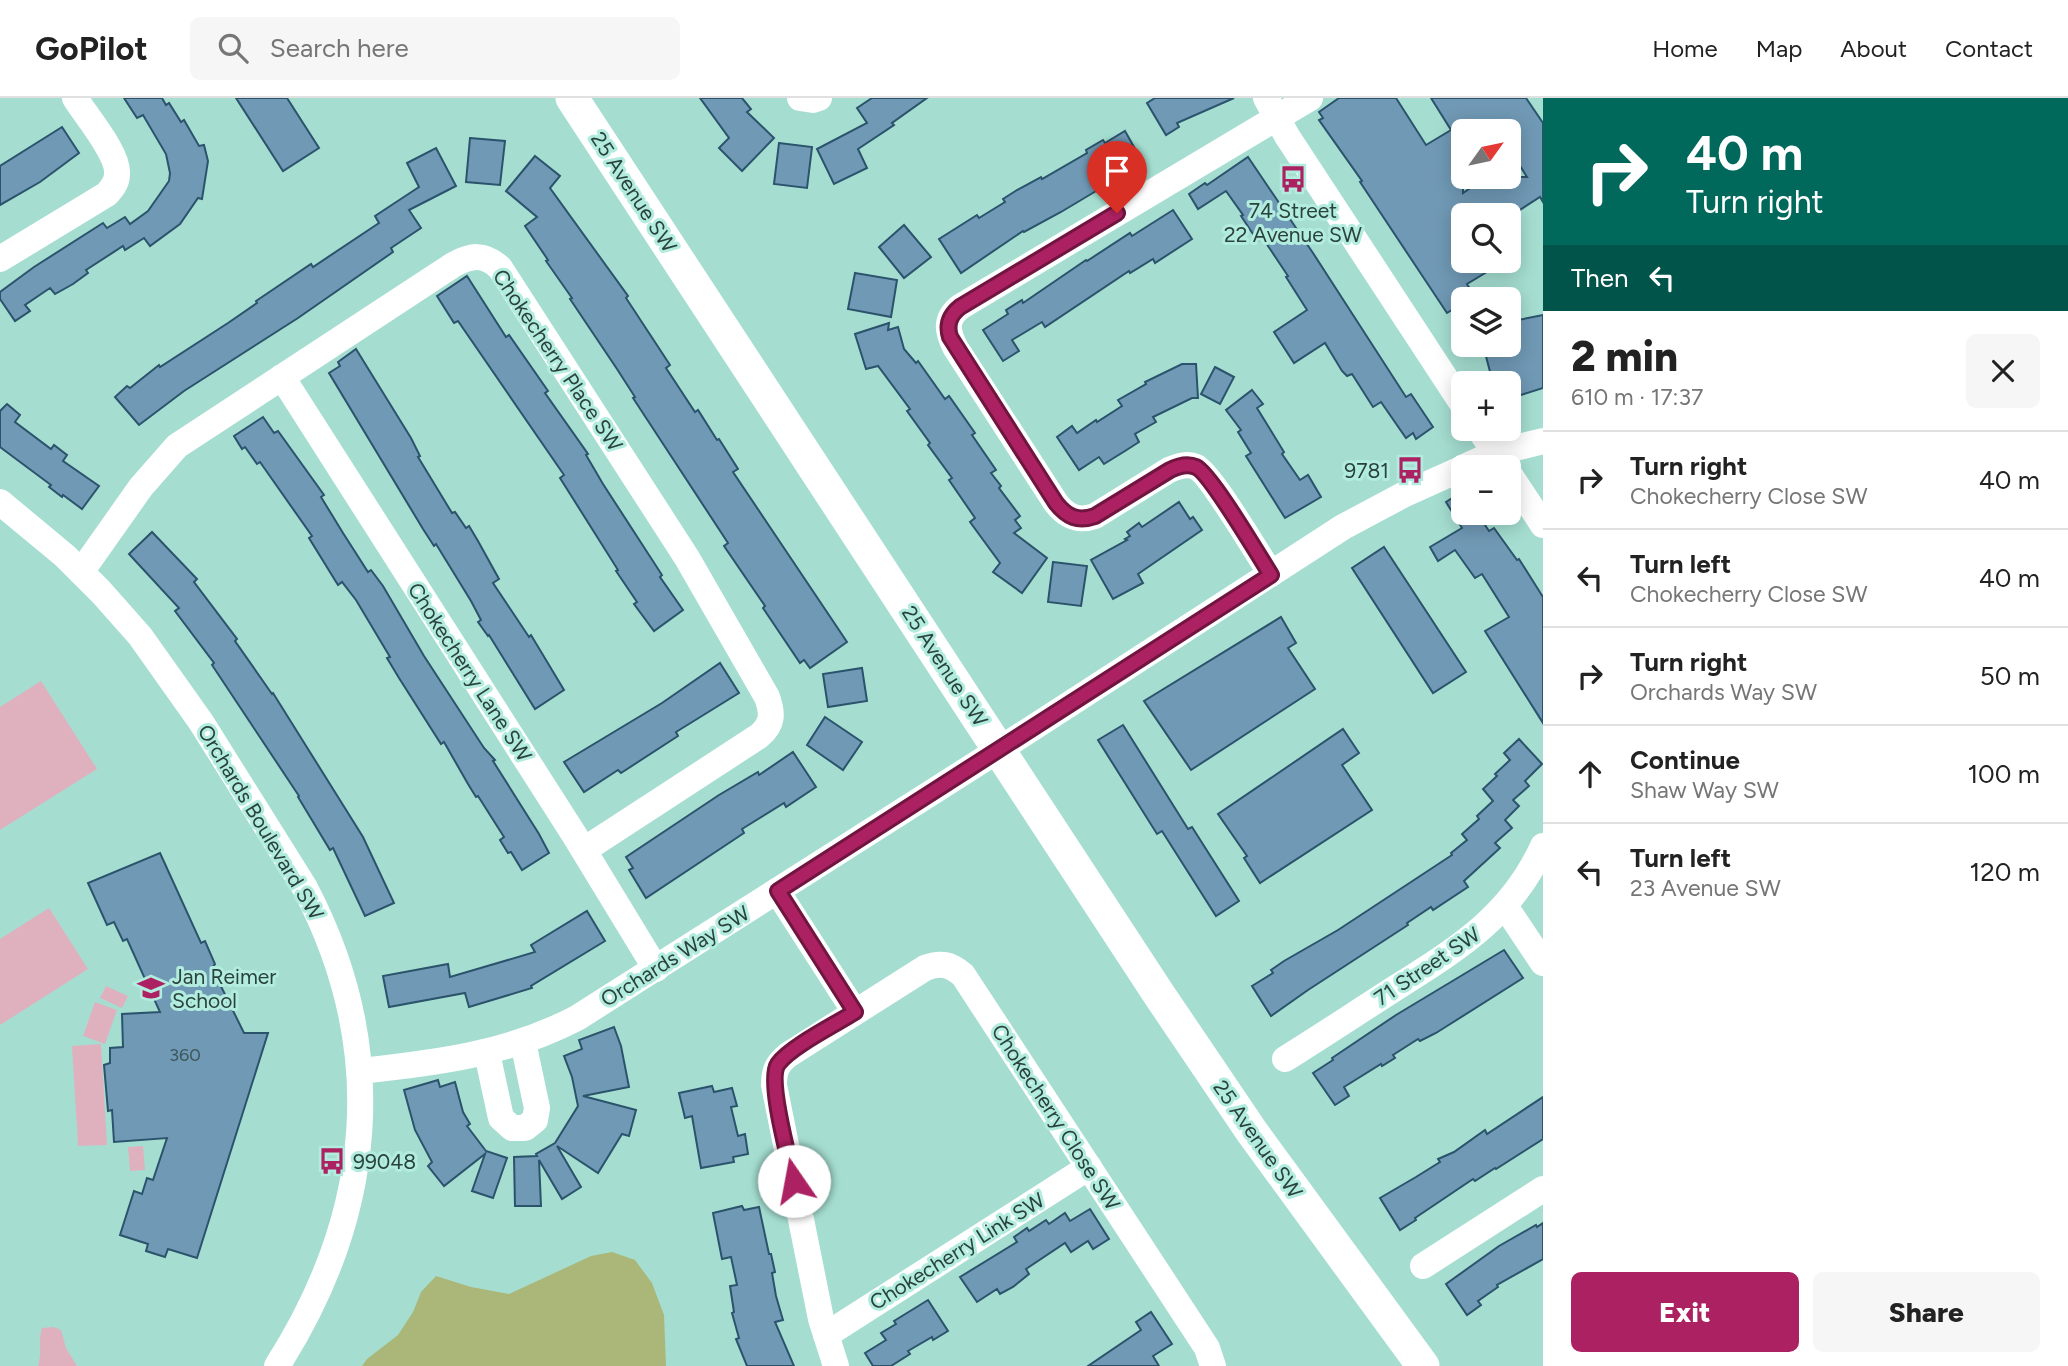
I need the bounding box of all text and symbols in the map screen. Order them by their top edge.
search box [190,17,680,80]
text: GoPilot [35,29,148,68]
icon: search [214,29,252,67]
text: Search here [270,32,409,64]
text: Home [1652,34,1718,63]
text: Map [1756,34,1802,63]
text: About [1840,34,1907,63]
text: Contact [1945,34,2033,63]
north arrow [1451,119,1521,189]
map controls [1451,119,1521,525]
text: 40 m [1686,123,1803,182]
icon: right [1571,126,1662,217]
street label: 25 Avenue SW [586,127,682,257]
pin [1087,141,1147,213]
icon: arrive [1098,152,1136,190]
bus stop icon: 74 Street 22 Avenue SW [1278,164,1308,194]
text: Turn right [1686,183,1824,221]
place label: 74 Street 22 Avenue SW [1224,198,1362,247]
button: search [1451,203,1521,273]
icon: left [1643,259,1681,297]
text: Then [1571,262,1629,294]
street label: Chokecherry Place SW [488,264,628,456]
button: layers [1451,287,1521,357]
text: 2 min [1571,331,1678,382]
button: close [1966,334,2040,408]
button: + [1451,371,1521,441]
text: 610 m · 17:37 [1571,383,1703,411]
text: Turn right [1630,450,1747,482]
bus stop icon: 9781 [1395,455,1425,485]
button: − [1451,455,1521,525]
place label: 9781 [1344,458,1389,483]
icon: right [1571,461,1609,499]
text: 40 m [1979,464,2040,496]
text: Chokecherry Close SW [1630,482,1868,510]
text: Turn left [1630,548,1731,580]
icon: left [1571,559,1609,597]
text: 40 m [1979,562,2040,594]
street label: Chokecherry Lane SW [403,578,537,766]
text: Chokecherry Close SW [1630,580,1868,608]
street label: 25 Avenue SW [897,601,993,731]
text: Turn right [1630,646,1747,678]
icon: right [1571,657,1609,695]
text: 50 m [1980,660,2040,692]
text: Orchards Way SW [1630,678,1817,706]
street label: Orchards Boulevard SW [193,720,329,924]
text: Continue [1630,744,1740,776]
icon: ahead [1571,755,1609,793]
text: 100 m [1967,758,2040,790]
text: Shaw Way SW [1630,776,1779,804]
text: Turn left [1630,842,1731,874]
icon: left [1571,853,1609,891]
text: 120 m [1970,856,2040,888]
text: 23 Avenue SW [1630,874,1781,902]
street label: Orchards Way SW [596,900,754,1012]
street label: 71 Street SW [1369,921,1485,1011]
place label: Jan Reimer School [172,964,276,1013]
school or university icon: Jan Reimer School [136,973,166,1003]
street label: Chokecherry Close SW [986,1019,1126,1215]
house number: 360 [169,1044,201,1066]
street label: 25 Avenue SW [1208,1075,1308,1203]
position arrow [757,1144,831,1218]
bus stop icon: 99048 [317,1146,347,1176]
place label: 99048 [353,1149,416,1174]
street label: Chokecherry Link SW [865,1187,1049,1315]
button: Exit [1571,1272,1799,1352]
button: Share [1813,1272,2040,1352]

